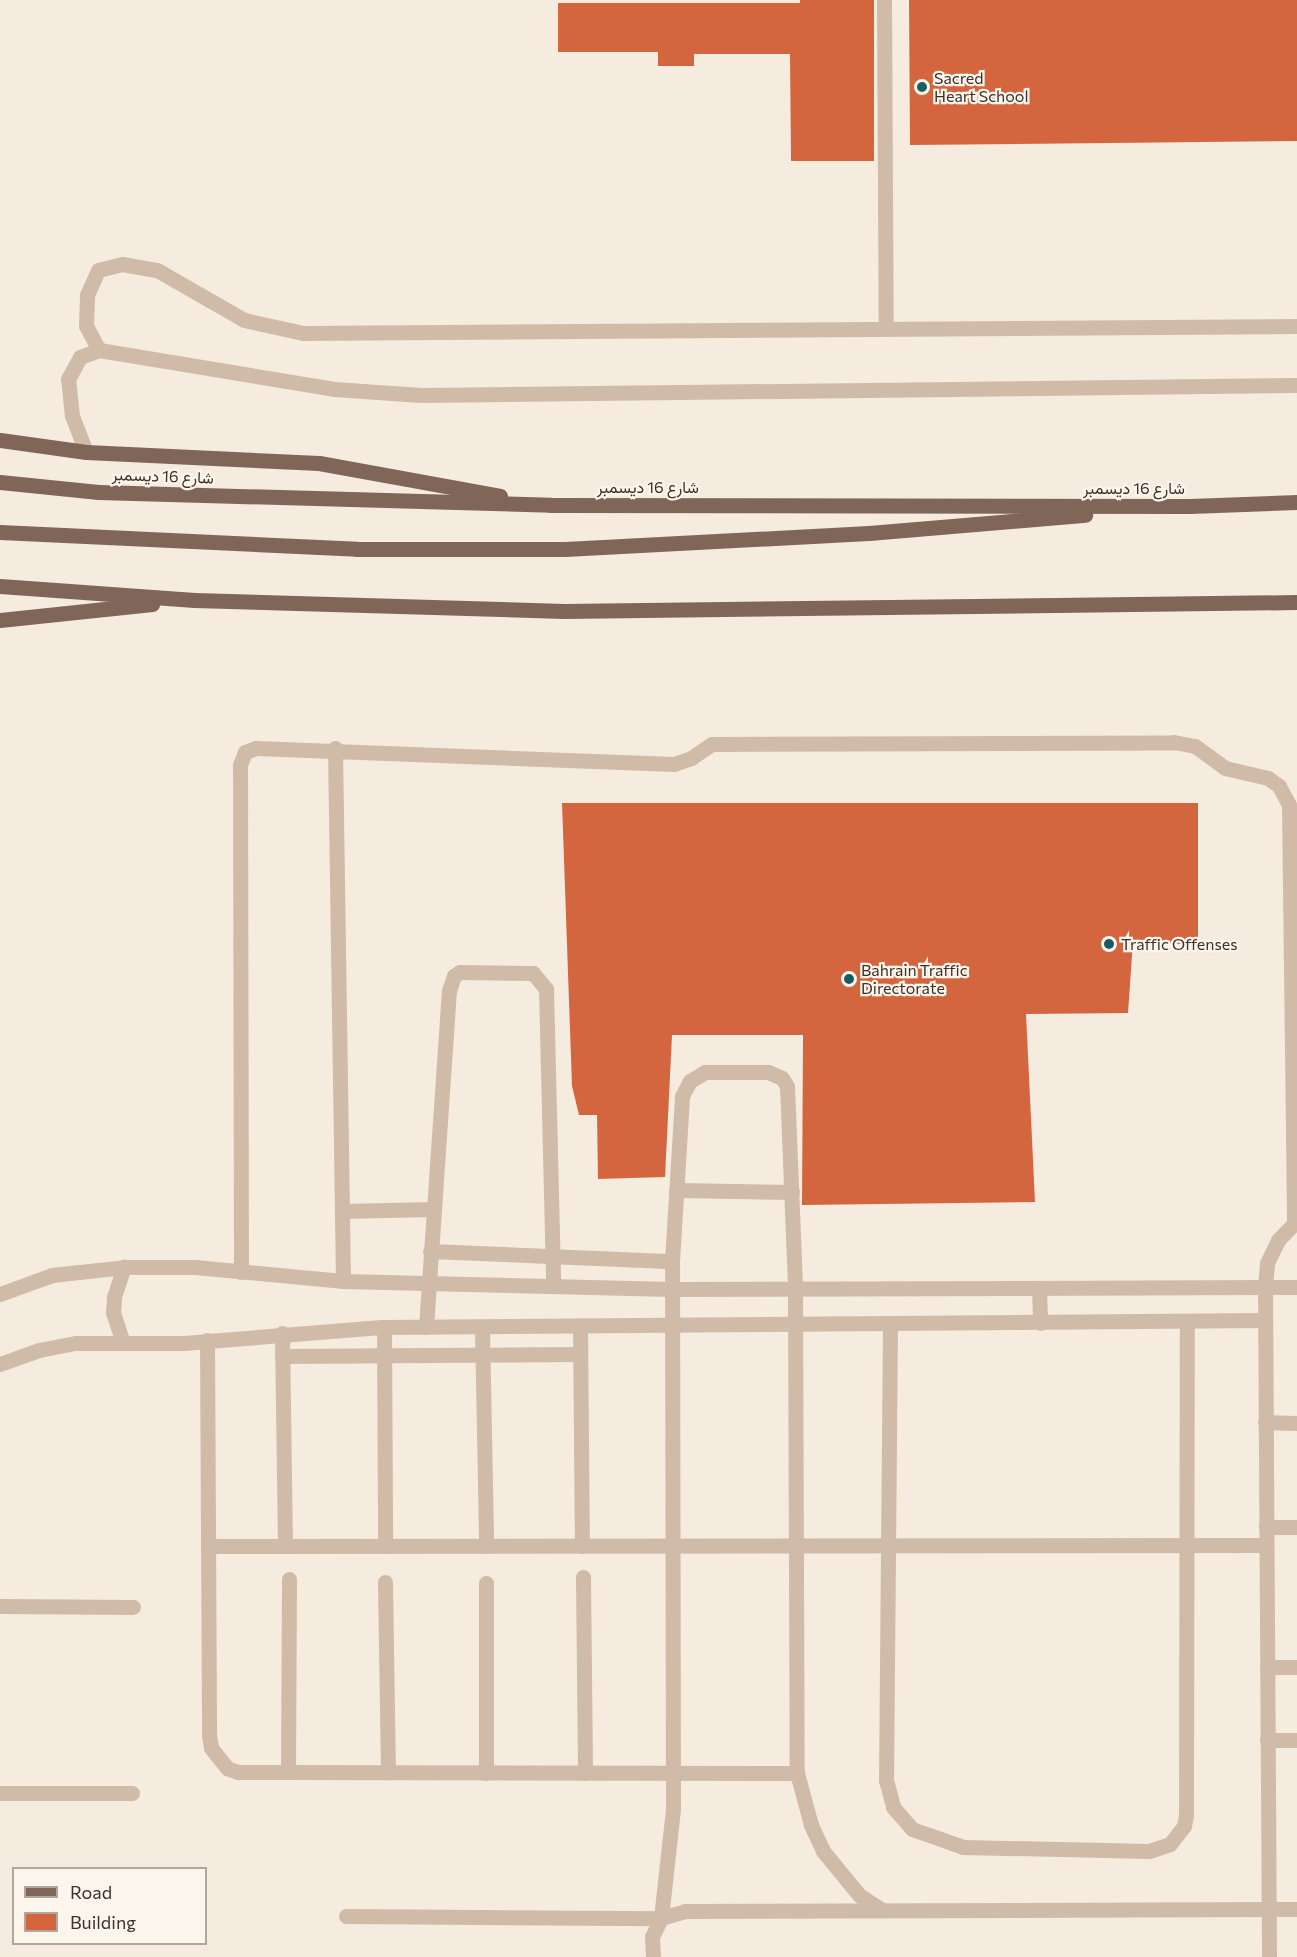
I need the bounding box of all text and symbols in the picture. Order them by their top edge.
place label: Sacred Heart School [934,68,1028,106]
marker: Sacred Heart School [915,80,929,94]
street label: شارع 16 ديسمبر [112,465,214,487]
street label: شارع 16 ديسمبر [597,477,699,497]
street label: شارع 16 ديسمبر [1083,478,1185,498]
place label: Traffic Offenses [1121,934,1237,954]
marker: Traffic Offenses [1102,937,1116,951]
place label: Bahrain Traffic Directorate [861,960,968,998]
marker: Bahrain Traffic Directorate [842,972,856,986]
legend [12,1867,207,1945]
text: Road [70,1881,112,1903]
text: Building [70,1911,136,1933]

